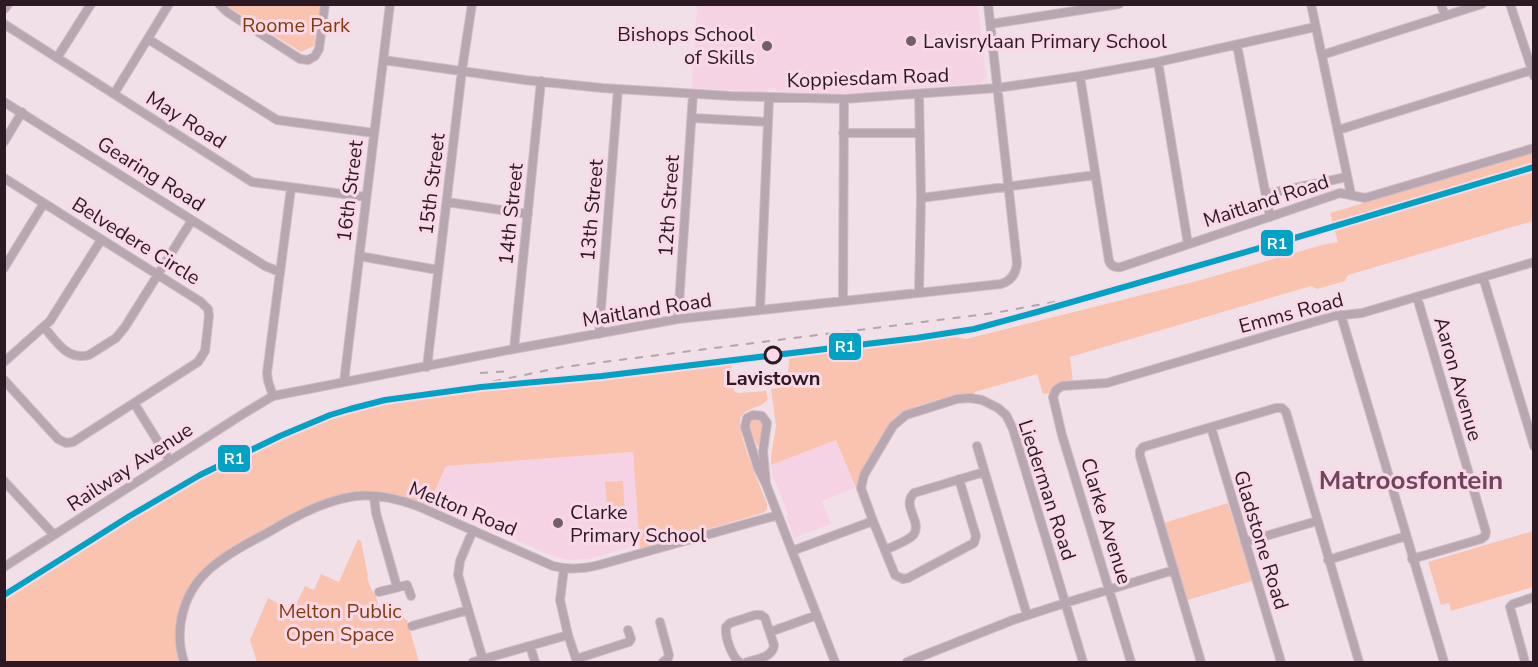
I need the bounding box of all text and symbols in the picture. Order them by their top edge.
park label: Roome Park [242,12,351,39]
place label: Bishops School of Skills [617,21,755,71]
place label: Lavisrylaan Primary School [923,28,1167,55]
marker: Lavisrylaan Primary School [904,34,918,48]
marker: Bishops School of Skills [760,39,774,53]
street label: Koppiesdam Road [786,62,950,94]
street label: May Road [141,85,231,155]
street label: Gearing Road [92,130,210,218]
street label: 15th Street [412,131,452,236]
street label: 16th Street [330,138,370,243]
street label: 12th Street [652,153,686,258]
street label: 13th Street [574,157,610,262]
street label: 14th Street [492,161,530,266]
street label: Maitland Road [1200,168,1332,234]
street label: Belvedere Circle [67,191,205,291]
line badge: R1 [1260,229,1294,257]
text: R1 [1267,233,1287,255]
street label: Maitland Road [580,286,714,334]
street label: Emms Road [1236,286,1346,340]
street label: Aaron Avenue [1427,314,1489,444]
line badge: R1 [828,332,862,361]
text: R1 [835,336,855,358]
marker: Lavistown [764,346,782,364]
place label: Lavistown [725,365,821,392]
street label: Railway Avenue [62,416,198,518]
street label: Liederman Road [1012,416,1082,564]
line badge: R1 [217,444,251,473]
text: R1 [224,448,244,470]
street label: Clarke Avenue [1074,455,1138,587]
district label: Matroosfontein [1319,463,1503,498]
street label: Gladstone Road [1227,467,1295,613]
street label: Melton Road [405,475,521,543]
place label: Clarke Primary School [570,499,706,549]
marker: Clarke Primary School [551,516,565,530]
park label: Melton Public Open Space [278,598,402,648]

